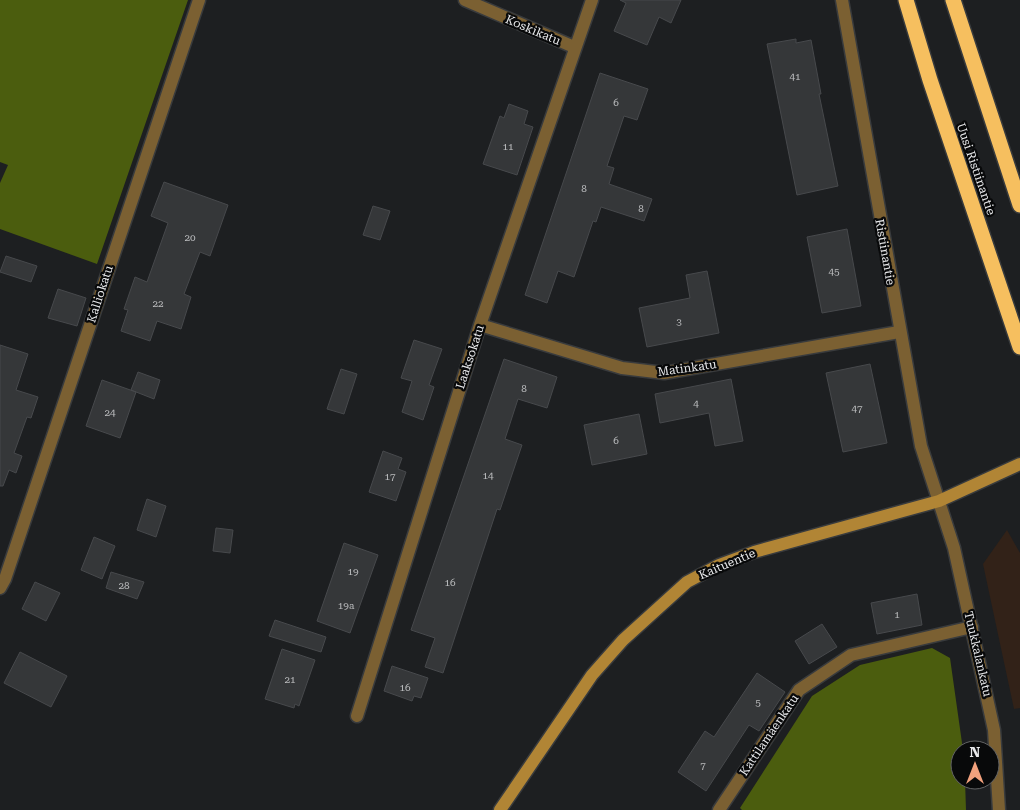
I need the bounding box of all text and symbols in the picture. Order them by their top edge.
street label: Koskikatu [503,12,563,48]
house number: 41 [789,71,801,82]
house number: 6 [613,97,619,108]
street label: Uusi Ristiinantie [954,121,998,217]
house number: 11 [502,141,514,152]
house number: 8 [581,183,587,194]
house number: 8 [638,203,644,214]
street label: Ristiinantie [872,218,898,287]
house number: 20 [184,232,196,243]
street label: Kalliokatu [84,263,116,324]
house number: 45 [828,266,840,277]
house number: 22 [152,298,164,309]
house number: 3 [676,316,682,327]
street label: Laaksokatu [453,323,487,391]
street label: Matinkatu [657,357,718,379]
house number: 8 [521,383,527,394]
house number: 4 [693,398,699,409]
house number: 47 [851,403,863,414]
house number: 24 [104,407,116,418]
house number: 6 [613,435,619,446]
house number: 14 [482,470,494,481]
house number: 17 [384,471,396,482]
street label: Kaituentie [697,546,758,582]
house number: 19 [347,566,359,577]
house number: 16 [444,577,456,588]
house number: 28 [118,580,130,591]
house number: 19a [338,600,355,611]
house number: 1 [894,609,900,620]
street label: Tuukkalankatu [961,610,995,699]
house number: 21 [284,674,296,685]
house number: 16 [399,682,411,693]
street label: Kattilamäenkatu [737,691,802,778]
house number: 5 [755,697,761,708]
north arrow [950,740,1000,790]
text: N [970,744,981,760]
house number: 7 [700,760,706,771]

